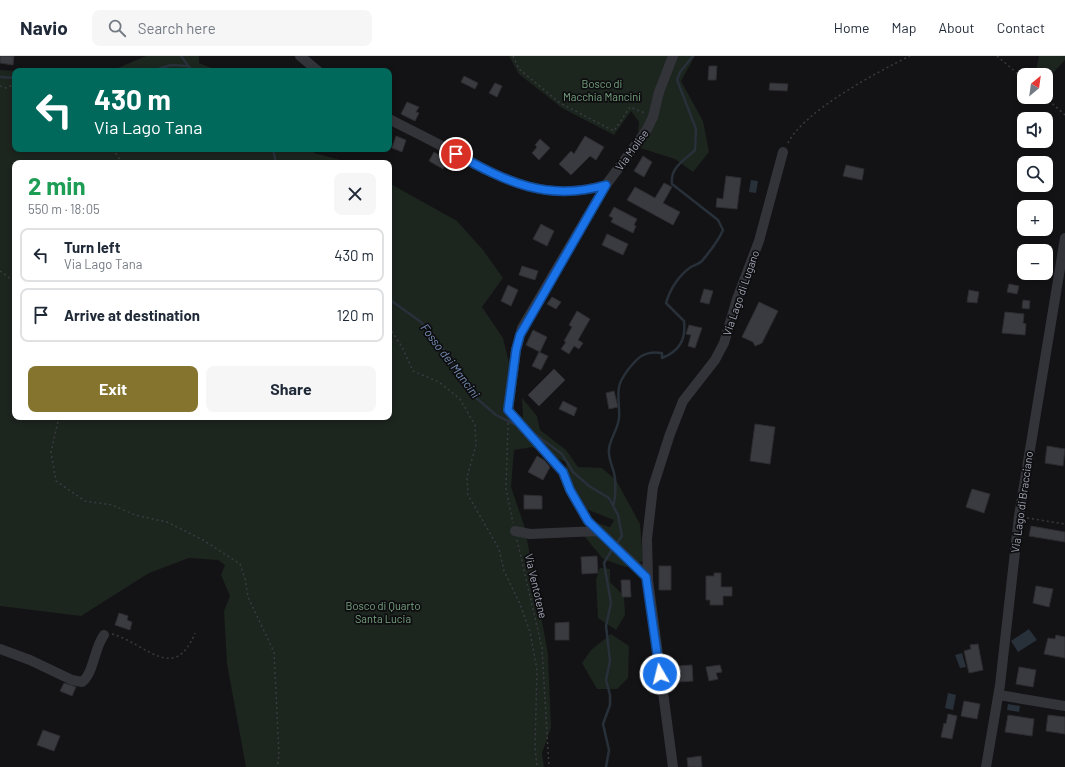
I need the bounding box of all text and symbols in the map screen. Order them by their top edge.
search box [92,10,372,46]
text: Navio [20,16,68,39]
icon: search [106,17,128,39]
text: Search here [138,19,216,37]
text: Home [834,19,870,36]
text: Map [892,19,916,36]
text: About [938,19,975,36]
text: Contact [997,19,1045,36]
north arrow [1017,68,1053,104]
map controls [1017,68,1053,280]
park label: Bosco di Macchia Mancini [563,77,641,103]
text: 430 m [94,82,171,116]
icon: left [28,84,80,136]
button: sound [1017,112,1053,148]
text: Via Lago Tana [94,116,203,138]
street label: Via Molise [612,127,651,173]
pin [439,137,473,171]
icon: arrive [445,143,467,165]
button: search [1017,156,1053,192]
text: 2 min [28,171,86,200]
button: close [334,173,376,215]
button: + [1017,200,1053,236]
text: 550 m · 18:05 [28,201,100,217]
text: Turn left [64,238,120,256]
icon: left [30,244,52,266]
button: − [1017,244,1053,280]
text: 430 m [334,246,374,264]
street label: Via Lago di Lugano [720,248,761,337]
text: Via Lago Tana [64,256,142,272]
icon: arrive [30,304,52,326]
text: Arrive at destination [64,306,200,324]
text: 120 m [337,306,374,324]
water label: Fosso dei Mancini [418,321,483,400]
button: Exit [28,366,198,412]
button: Share [206,366,376,412]
street label: Via Lago di Bracciano [1008,450,1035,553]
street label: Via Ventotene [523,552,550,620]
park label: Bosco di Quarto Santa Lucia [346,599,420,625]
position arrow [639,653,681,695]

